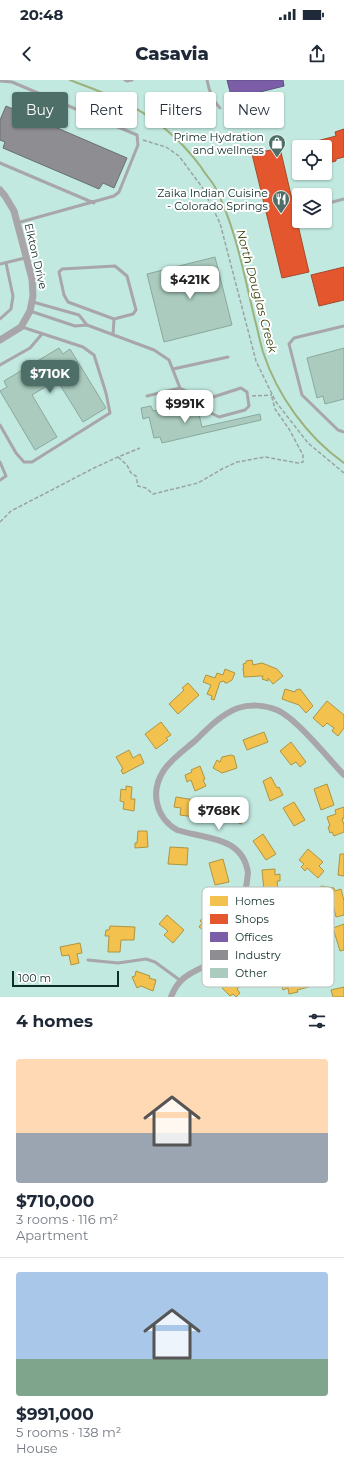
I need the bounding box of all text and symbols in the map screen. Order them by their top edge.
text: 20:48 [20,5,63,24]
icon: back [16,43,38,65]
text: Casavia [135,43,209,65]
icon: share [306,43,328,65]
chip: Buy [12,92,68,128]
chip: Rent [76,92,137,128]
chip: Filters [145,92,216,128]
chip: New [224,92,284,128]
place label: Prime Hydration and wellness [173,130,265,157]
shop icon: Prime Hydration and wellness [267,133,287,158]
map controls [292,140,332,228]
button: locate [292,140,332,180]
place label: Zaika Indian Cuisine - Colorado Springs [157,186,269,213]
button: layers [292,188,332,228]
restaurant icon: Zaika Indian Cuisine - Colorado Springs [271,189,291,214]
street label: Elkton Drive [22,222,50,291]
water label: North Douglas Creek [233,228,281,355]
pin: $421K [162,266,218,300]
text: $421K [170,271,210,287]
pin: $710K [22,360,78,394]
text: $710K [30,365,70,381]
pin: $991K [157,390,213,424]
text: $991K [165,395,205,411]
pin: $768K [191,797,247,831]
text: $768K [198,802,240,818]
legend [202,887,334,987]
text: Homes [235,894,275,908]
text: Shops [235,912,270,926]
text: Offices [235,930,273,944]
text: Industry [235,948,281,962]
text: Other [235,966,267,980]
scale bar [12,969,119,988]
text: 100 m [18,971,51,985]
icon: filters [306,1010,328,1032]
text: 4 homes [16,1011,93,1031]
icon: home [136,1085,208,1157]
text: $710,000 [16,1191,94,1211]
text: 3 rooms · 116 m² [16,1211,118,1227]
text: Apartment [16,1227,88,1243]
icon: home [136,1298,208,1370]
text: $991,000 [16,1404,94,1424]
text: 5 rooms · 138 m² [16,1424,121,1440]
text: House [16,1440,58,1456]

